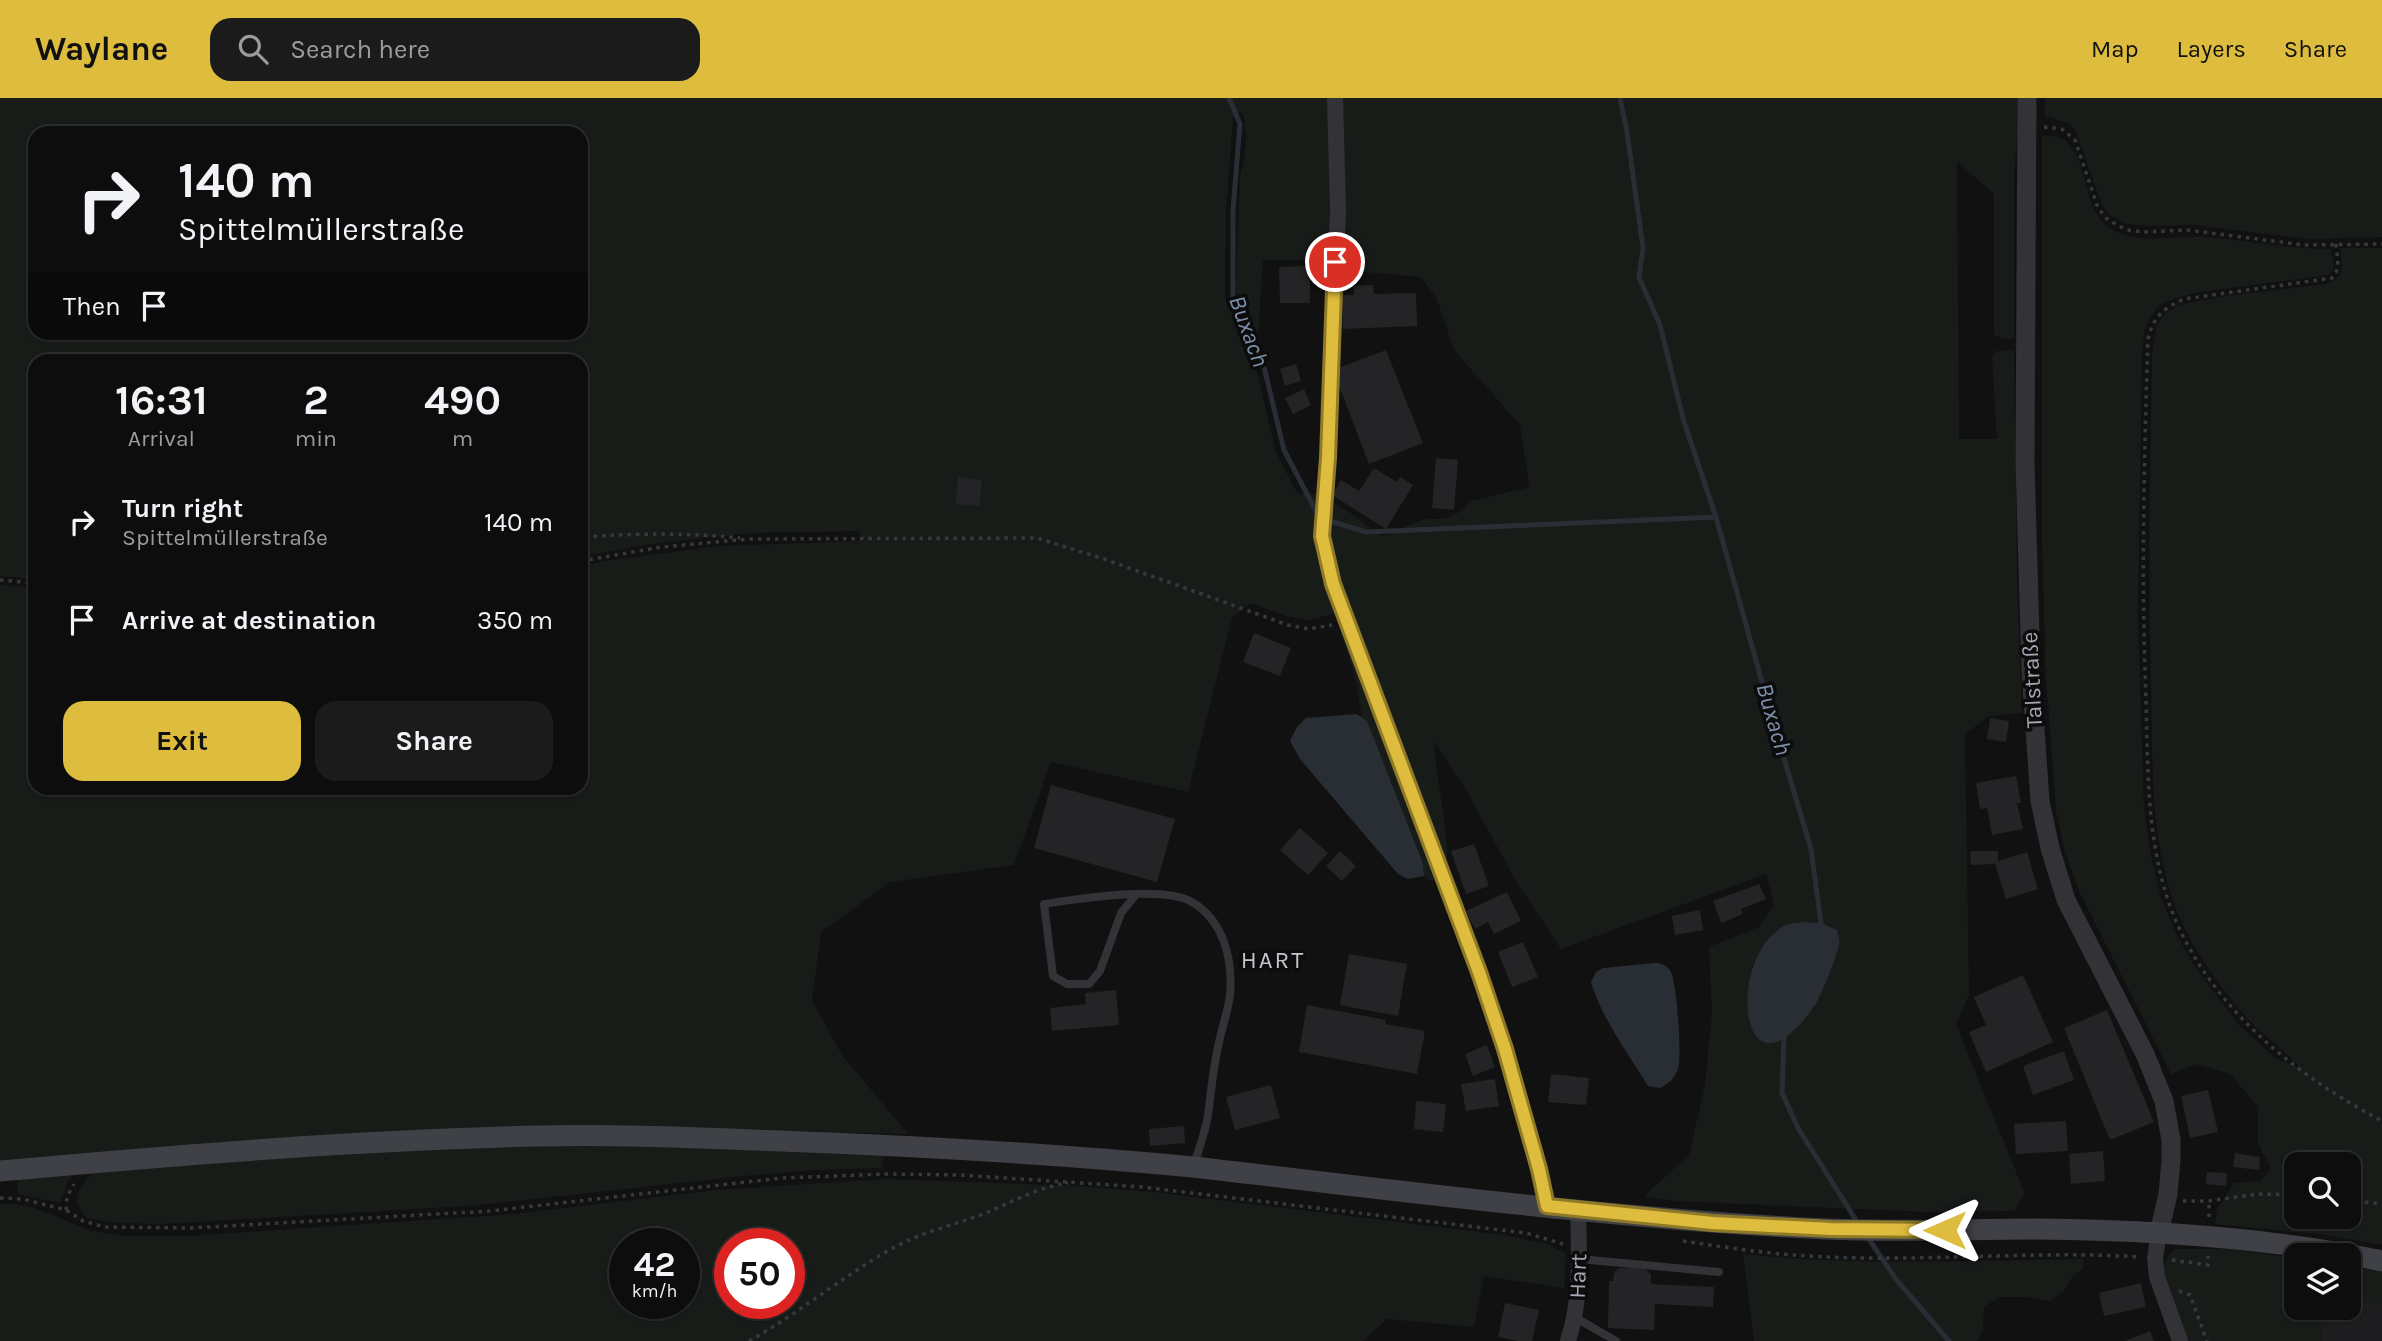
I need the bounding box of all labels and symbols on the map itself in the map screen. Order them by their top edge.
pin [1305,232,1365,292]
water label: Buxach [1223,292,1275,370]
street label: Talstraße [2016,631,2048,729]
water label: Buxach [1750,680,1798,758]
district label: HART [1241,946,1305,974]
position arrow [1908,1193,1982,1267]
speed limit sign: 50 [714,1228,805,1319]
street label: Hart [1564,1253,1592,1299]

